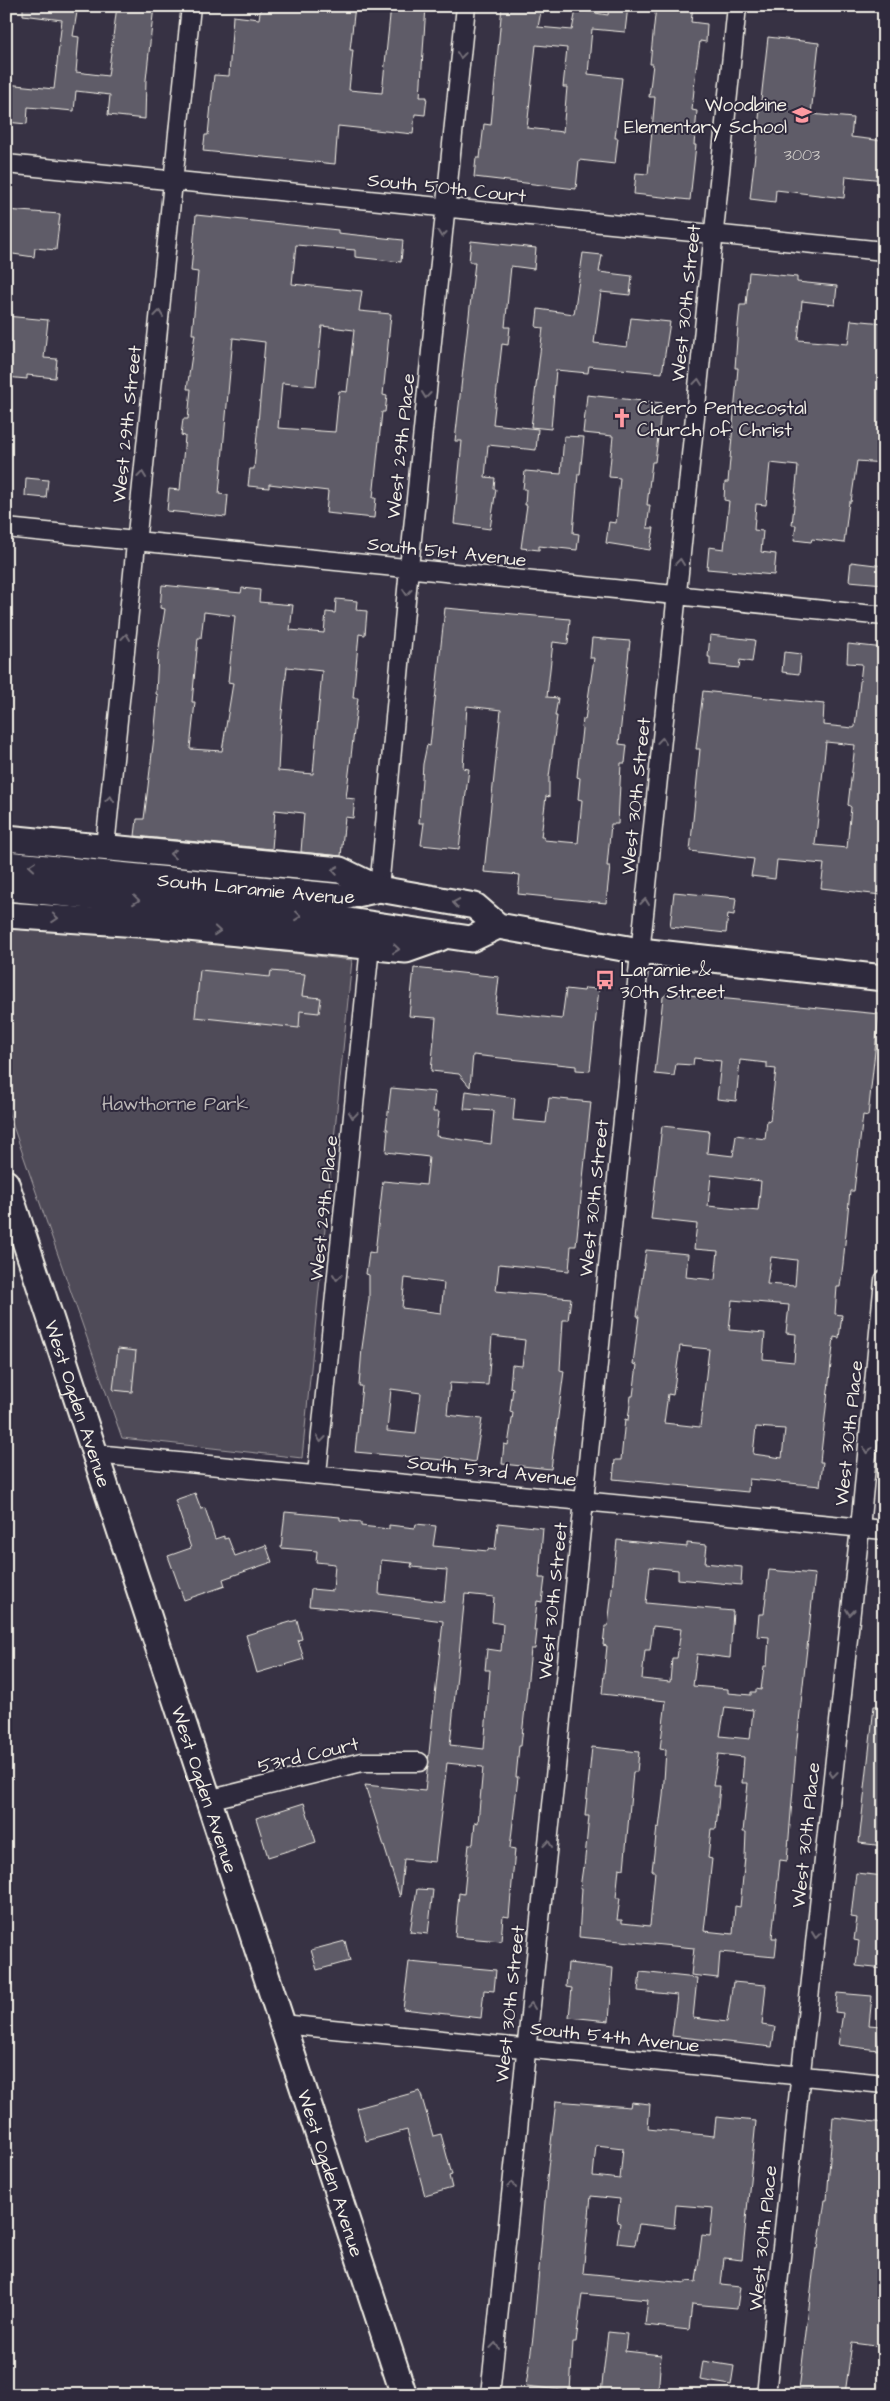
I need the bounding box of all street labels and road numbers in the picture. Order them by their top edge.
street label: South 50th Court [366,167,528,210]
street label: West 30th Street [665,223,708,383]
street label: West 29th Street [106,344,149,504]
street label: West 29th Place [380,372,423,520]
street label: South 51st Avenue [366,531,528,574]
street label: West 30th Street [615,716,658,876]
street label: South Laramie Avenue [156,867,357,912]
street label: West 30th Street [573,1118,616,1278]
street label: West 29th Place [303,1134,346,1282]
street label: West Ogden Avenue [37,1317,117,1491]
street label: West 30th Place [828,1359,871,1507]
street label: South 53rd Avenue [406,1449,578,1494]
street label: West 30th Street [532,1521,575,1681]
street label: West Ogden Avenue [164,1703,244,1877]
street label: 53rd Court [255,1731,362,1780]
street label: West 30th Place [785,1761,828,1909]
street label: West 30th Street [489,1924,532,2084]
street label: South 54th Avenue [529,2015,701,2060]
street label: West Ogden Avenue [290,2086,370,2261]
street label: West 30th Place [742,2164,785,2312]

